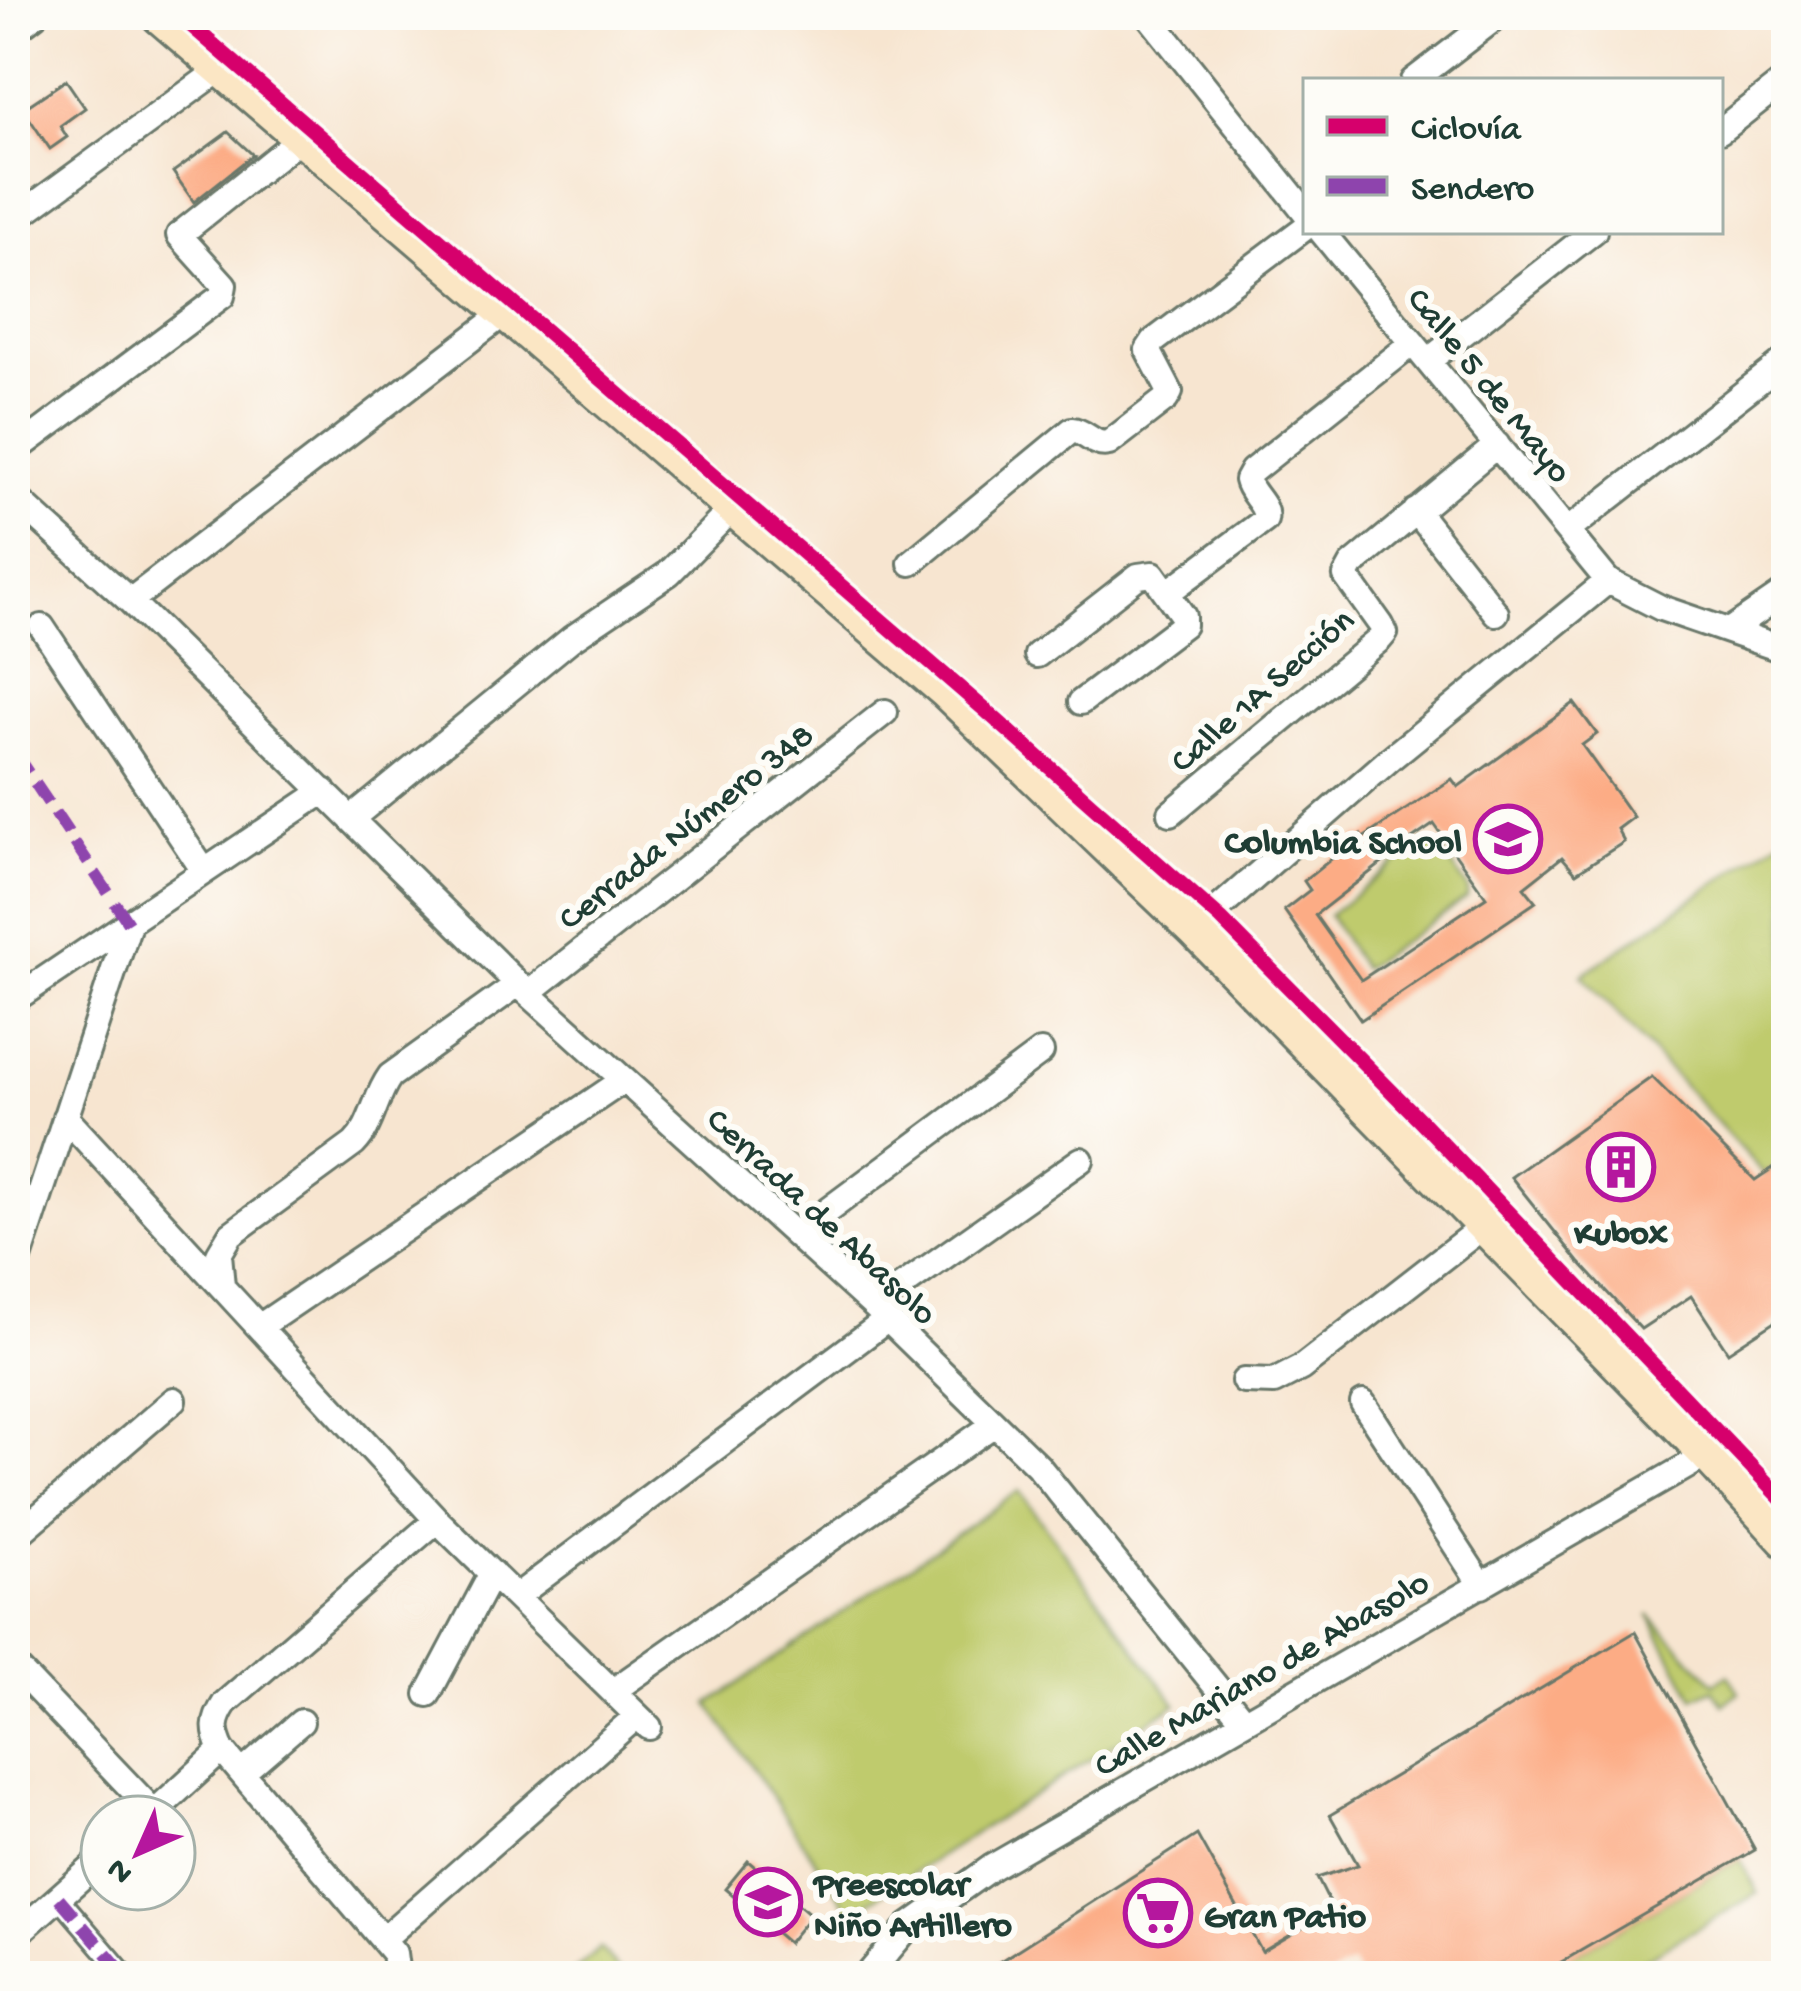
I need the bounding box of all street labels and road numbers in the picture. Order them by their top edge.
street label: Calle 5 de Mayo [1395,281,1579,494]
street label: Calle 1A Sección [1163,601,1365,785]
street label: Cerrada Número 348 [551,716,825,942]
street label: Cerrada de Abasolo [695,1101,944,1337]
street label: Calle Mariano de Abasolo [1088,1563,1438,1790]

